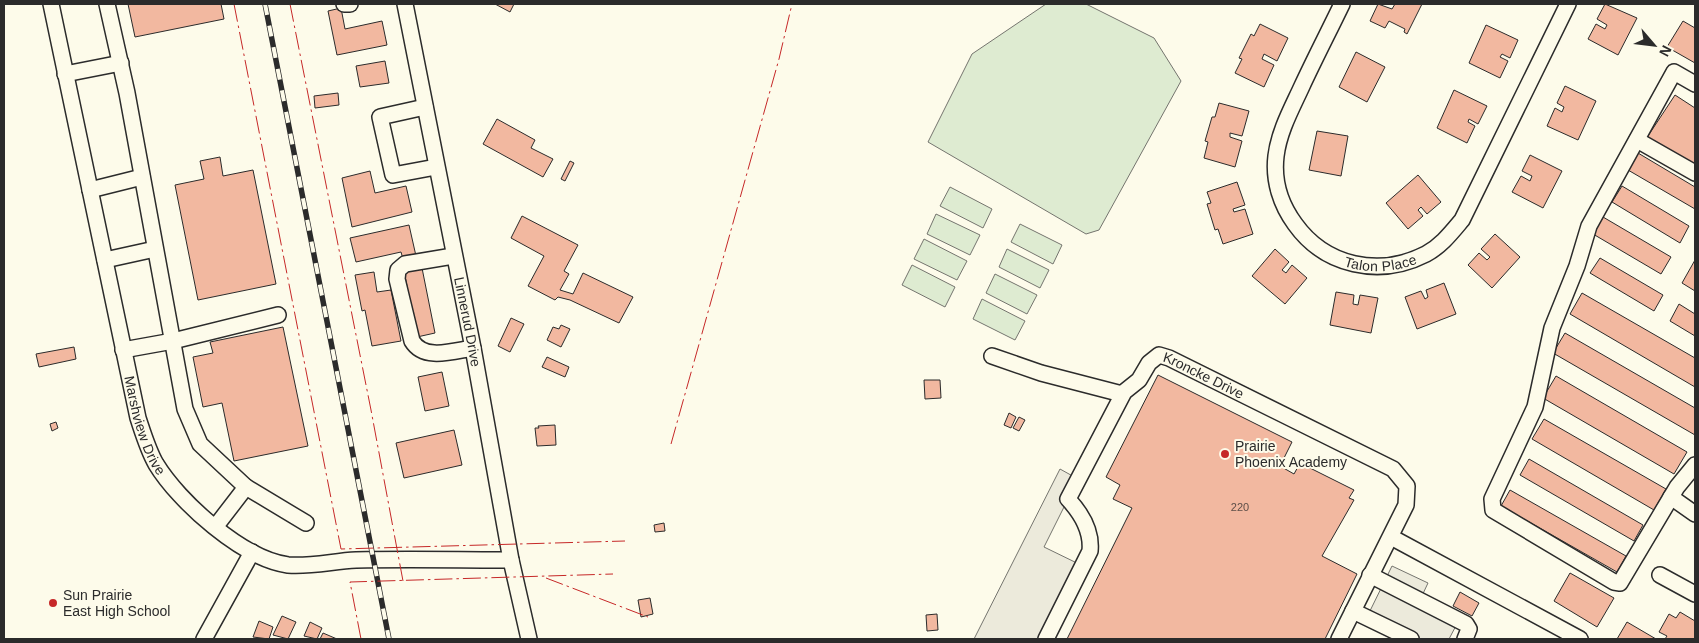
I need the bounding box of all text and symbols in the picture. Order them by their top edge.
north arrow [1629,20,1679,70]
text: N [1656,43,1675,59]
street label: Talon Place [1343,251,1419,274]
street label: Linnerud Drive [451,276,484,368]
street label: Kroncke Drive [1161,349,1247,402]
street label: Marshview Drive [121,374,169,478]
place label: Prairie Phoenix Academy [1235,438,1347,470]
marker: Prairie Phoenix Academy [1219,448,1231,460]
house number: 220 [1231,501,1249,513]
place label: Sun Prairie East High School [63,587,170,619]
marker: Sun Prairie East High School [47,597,59,609]

